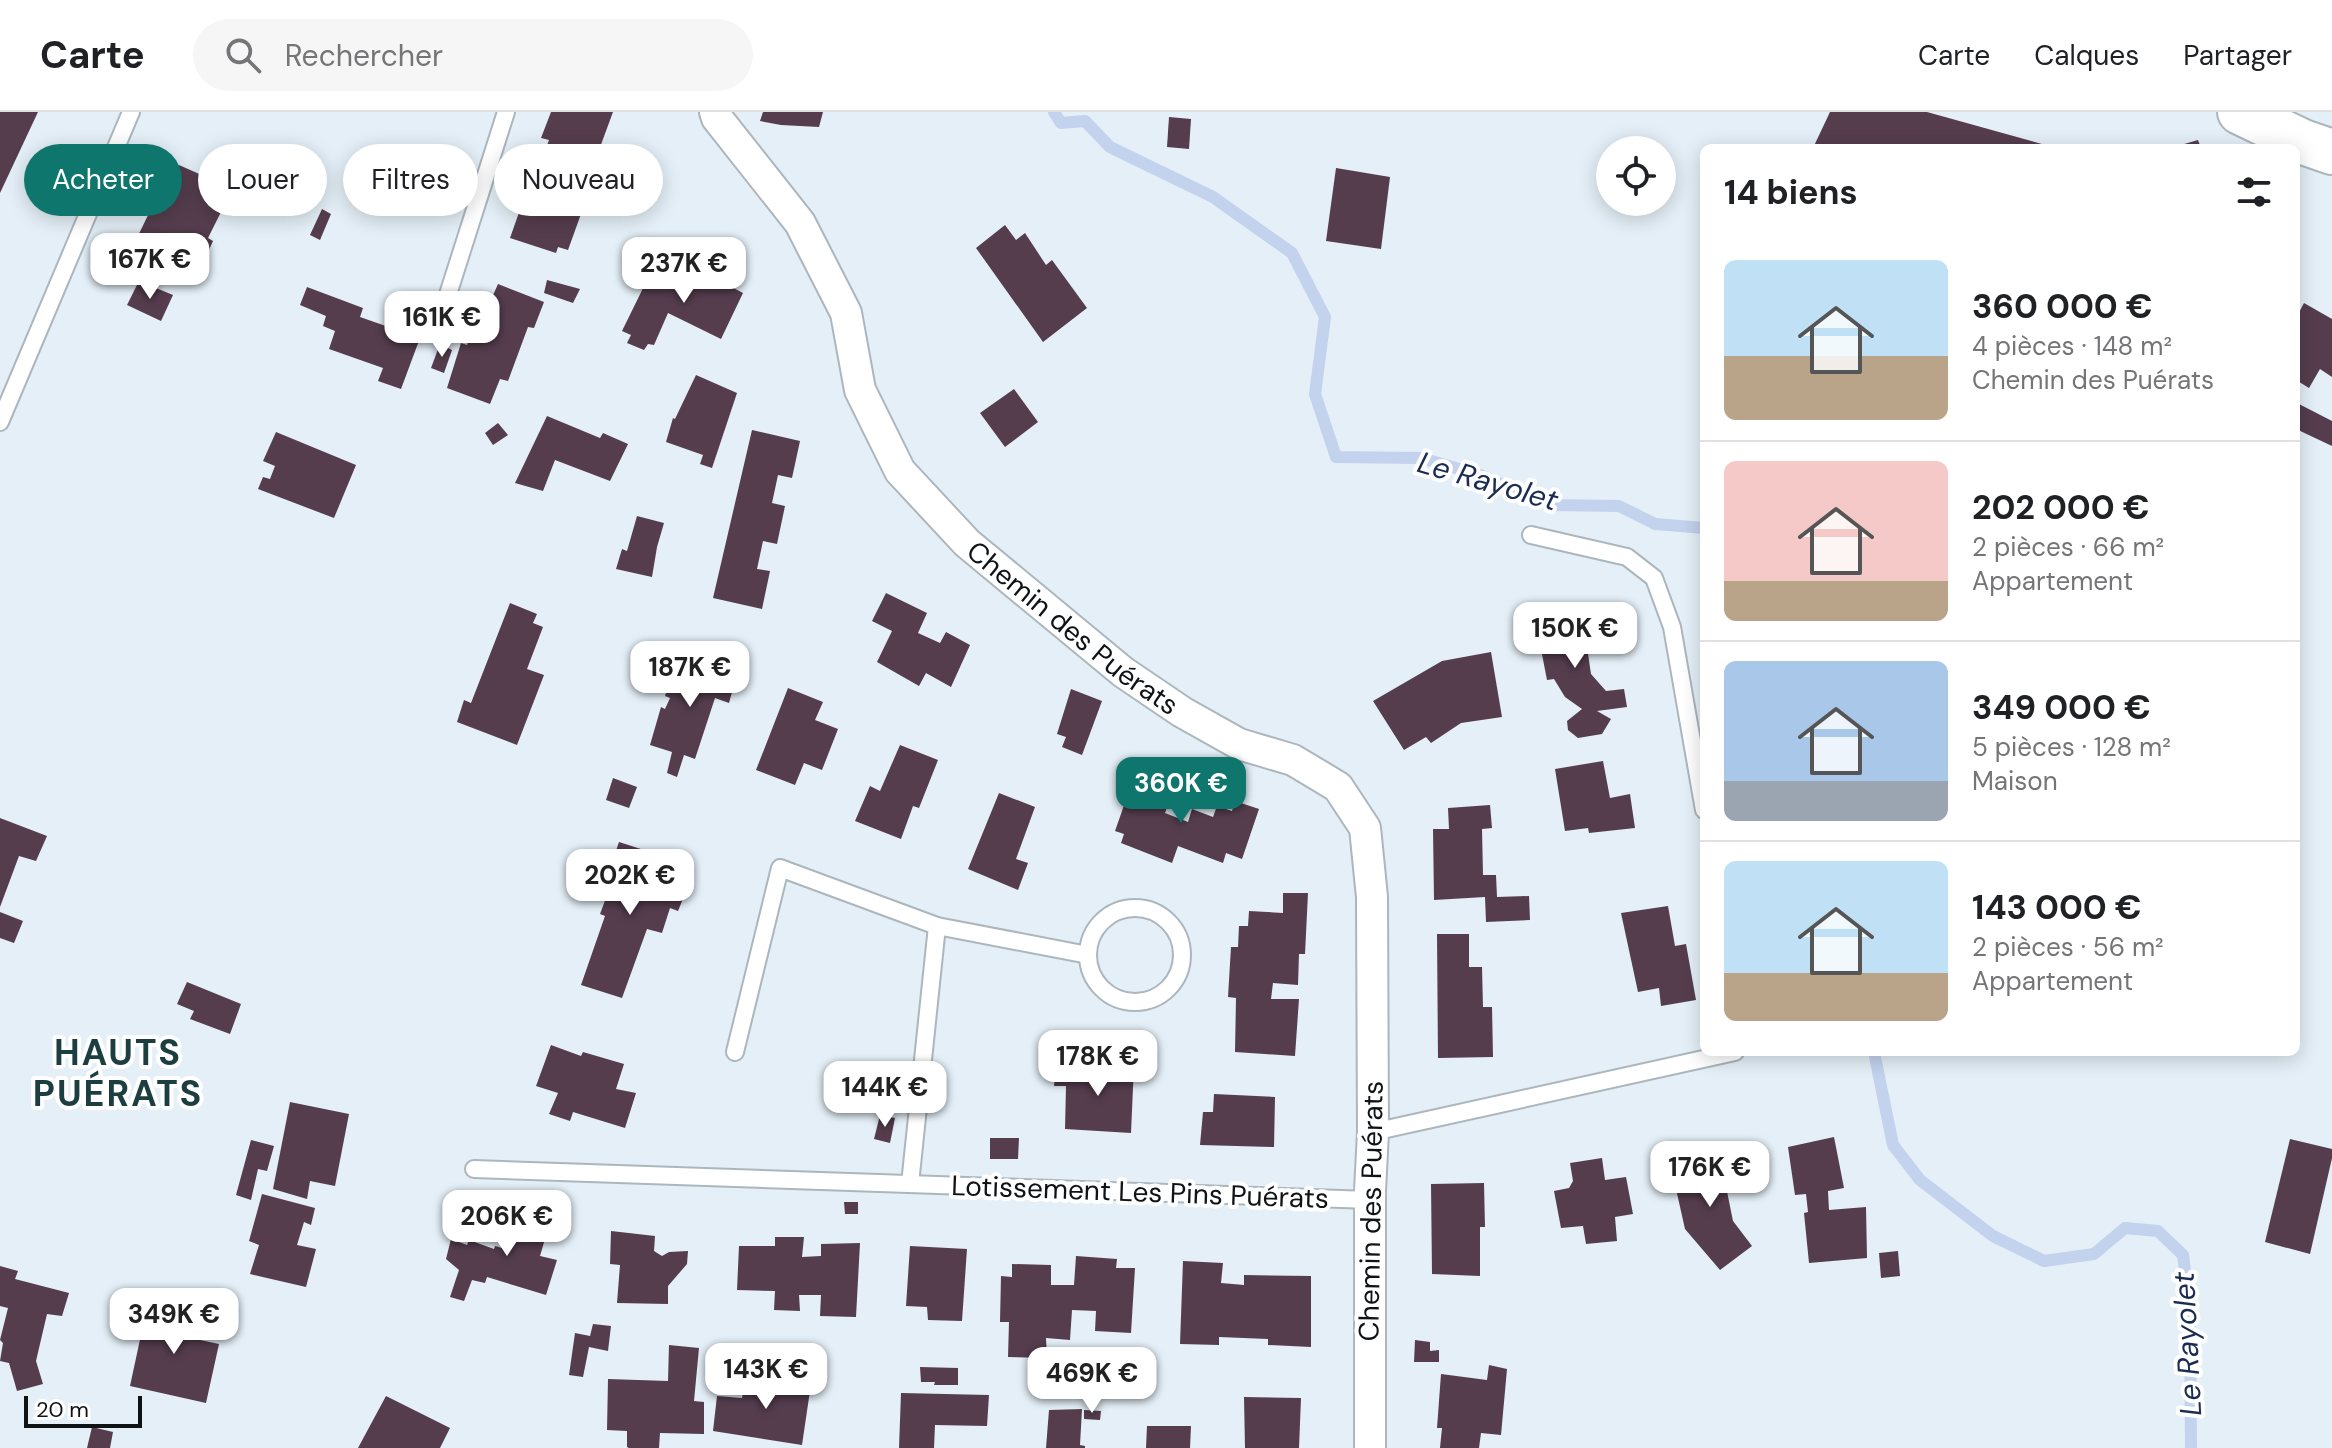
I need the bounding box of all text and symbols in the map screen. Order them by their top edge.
search box [193,19,753,91]
text: Carte [40,30,145,80]
icon: search [221,33,265,77]
text: Rechercher [285,36,443,75]
text: Carte [1918,37,1990,74]
text: Calques [2034,37,2139,74]
text: Partager [2183,37,2292,74]
map controls [1596,136,1676,216]
button: locate [1596,136,1676,216]
chip: Acheter [24,144,182,216]
chip: Louer [198,144,327,216]
chip: Filtres [343,144,478,216]
chip: Nouveau [494,144,663,216]
text: 14 biens [1724,170,1858,215]
icon: filters [2232,170,2276,214]
pin: 167K € [85,233,215,301]
pin: 237K € [619,237,749,305]
text: 167K € [108,242,192,276]
text: 237K € [640,246,728,280]
text: 360 000 € [1972,284,2153,329]
pin: 161K € [377,291,507,359]
icon: home [1788,292,1884,388]
text: 161K € [402,300,482,334]
text: 4 pièces · 148 m² [1972,329,2172,363]
text: Chemin des Puérats [1972,363,2214,397]
water label: Le Rayolet [1413,442,1563,520]
text: 202 000 € [1972,485,2150,530]
icon: home [1788,493,1884,589]
text: 2 pièces · 66 m² [1972,530,2164,564]
street label: Chemin des Puérats [959,532,1186,723]
text: Appartement [1972,564,2133,598]
pin: 150K € [1510,602,1640,670]
text: 150K € [1531,611,1619,645]
pin: 187K € [625,641,755,709]
text: 187K € [648,650,732,684]
text: 349 000 € [1972,685,2151,730]
icon: home [1788,693,1884,789]
text: 5 pièces · 128 m² [1972,730,2171,764]
pin: 360K € [1116,757,1246,825]
text: Maison [1972,764,2058,798]
text: 360K € [1134,766,1228,800]
pin: 202K € [565,849,695,917]
text: 202K € [584,858,676,892]
text: 143 000 € [1972,885,2142,930]
icon: home [1788,893,1884,989]
text: 2 pièces · 56 m² [1972,930,2164,964]
text: Appartement [1972,964,2133,998]
district label: HAUTS PUÉRATS [33,1029,203,1117]
pin: 178K € [1033,1030,1163,1098]
text: 178K € [1056,1039,1140,1073]
pin: 144K € [820,1061,950,1129]
text: 144K € [842,1070,928,1104]
street label: Chemin des Puérats [1350,1080,1392,1342]
pin: 176K € [1645,1141,1775,1209]
text: 176K € [1668,1150,1752,1184]
street label: Lotissement Les Pins Puérats [951,1167,1329,1217]
pin: 206K € [442,1190,572,1258]
text: 206K € [460,1199,554,1233]
water label: Le Rayolet [2164,1271,2210,1417]
pin: 349K € [109,1288,239,1356]
text: 349K € [128,1297,220,1331]
pin: 143K € [701,1343,831,1411]
pin: 469K € [1027,1347,1157,1415]
text: 143K € [723,1352,809,1386]
text: 469K € [1045,1356,1139,1390]
scale bar [24,1392,142,1428]
text: 20 m [36,1395,89,1424]

